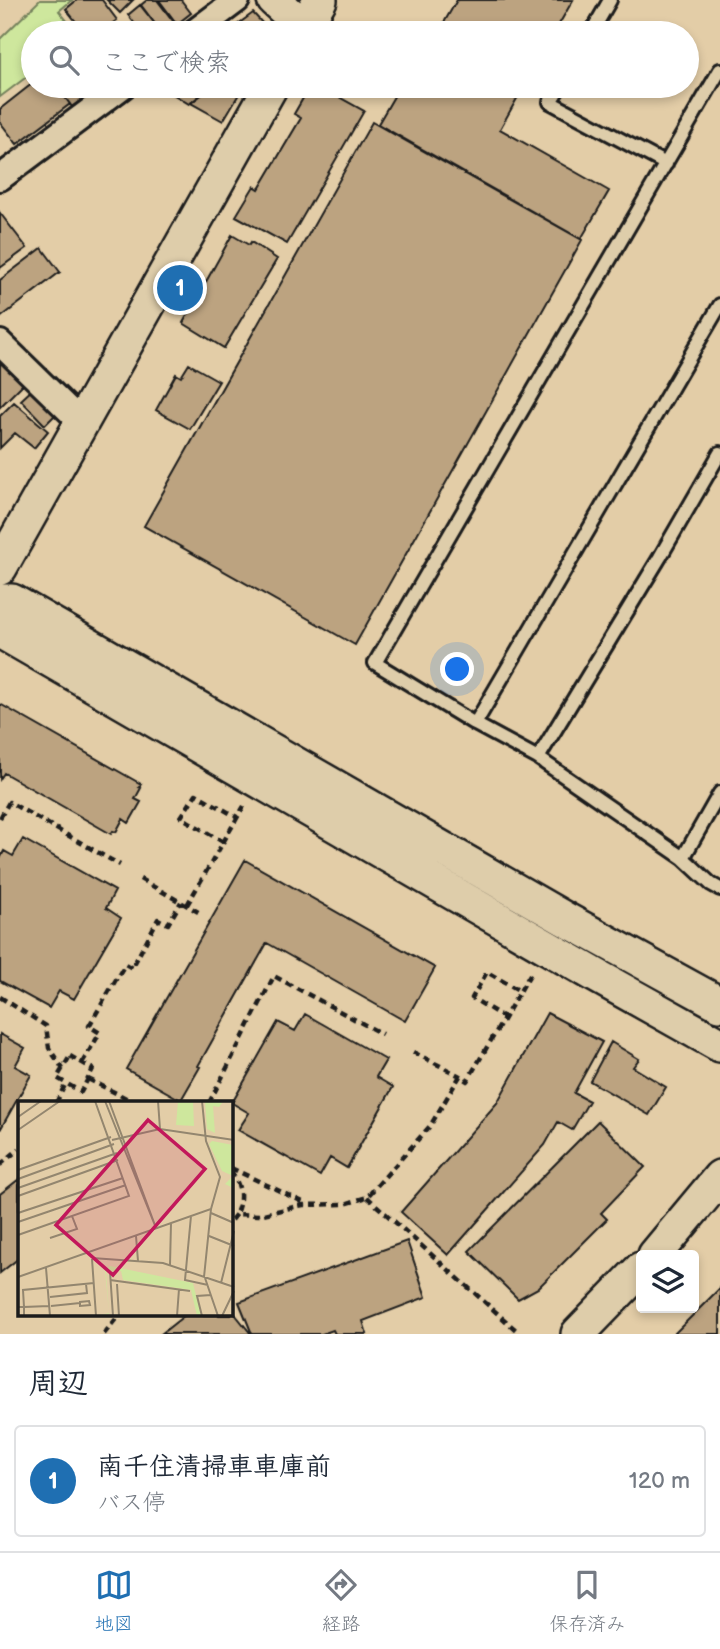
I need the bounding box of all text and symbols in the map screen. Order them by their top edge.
search box [21,21,699,98]
icon: search [45,41,83,79]
text: ここで検索 [101,48,231,79]
pin: 1 [157,262,203,314]
your location [440,652,474,686]
inset map [18,1101,233,1316]
map controls [636,1250,699,1313]
button: layers [636,1250,699,1313]
text: 周辺 [28,1366,88,1402]
text: 南千住清掃車車庫前 [97,1452,331,1483]
text: 1 [48,1467,58,1495]
text: 120 m [629,1467,690,1495]
text: バス停 [97,1489,166,1517]
tab: 地図 [95,1566,133,1636]
tab: 経路 [322,1566,360,1636]
tab: 保存済み [549,1566,625,1636]

